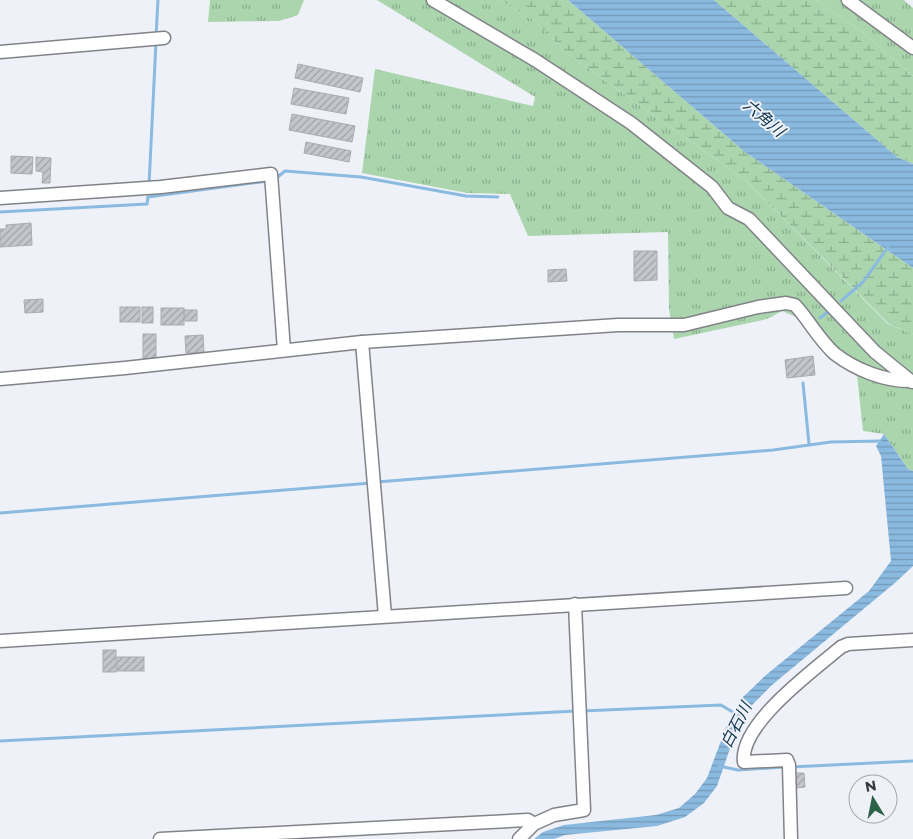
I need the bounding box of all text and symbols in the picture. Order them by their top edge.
water label: 六角川 [740,95,790,142]
water label: 白石川 [717,698,756,751]
north arrow [848,774,898,824]
text: N [864,776,878,796]

